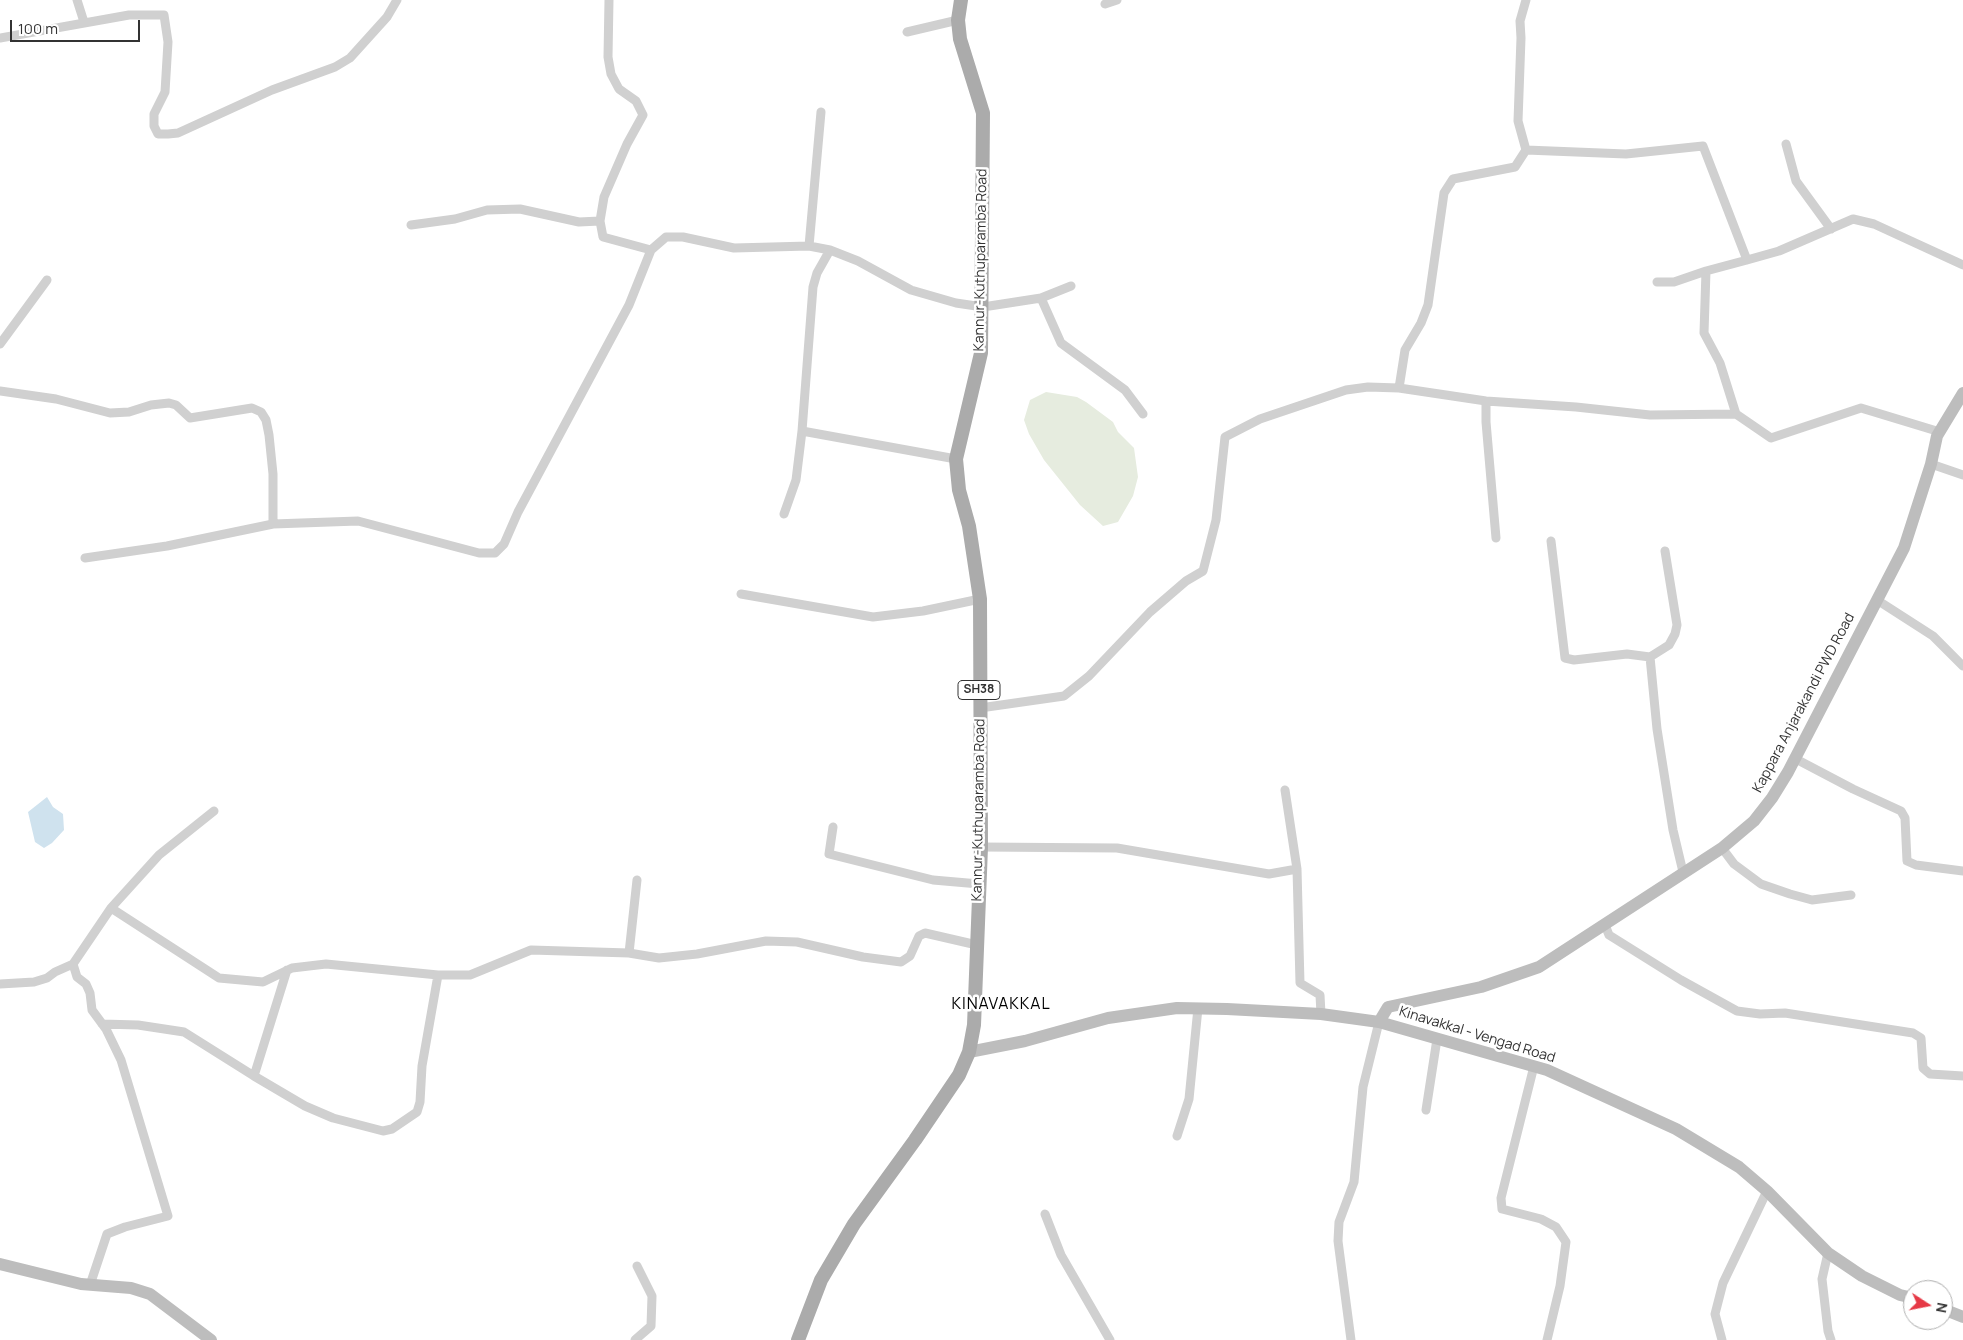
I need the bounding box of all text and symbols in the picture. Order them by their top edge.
scale bar [12,10,142,42]
text: 100 m [18,18,58,39]
street label: Kannur-Kuthuparamba Road [971,168,991,352]
street label: Kappara Anjarakandi PWD Road [1749,610,1859,796]
road number: SH38 [958,680,1000,700]
street label: Kannur-Kuthuparamba Road [969,718,989,902]
district label: KINAVAKKAL [950,995,1052,1015]
street label: Kinavakkal - Vengad Road [1397,1003,1557,1067]
north arrow [1903,1280,1953,1330]
text: N [1932,1301,1953,1315]

